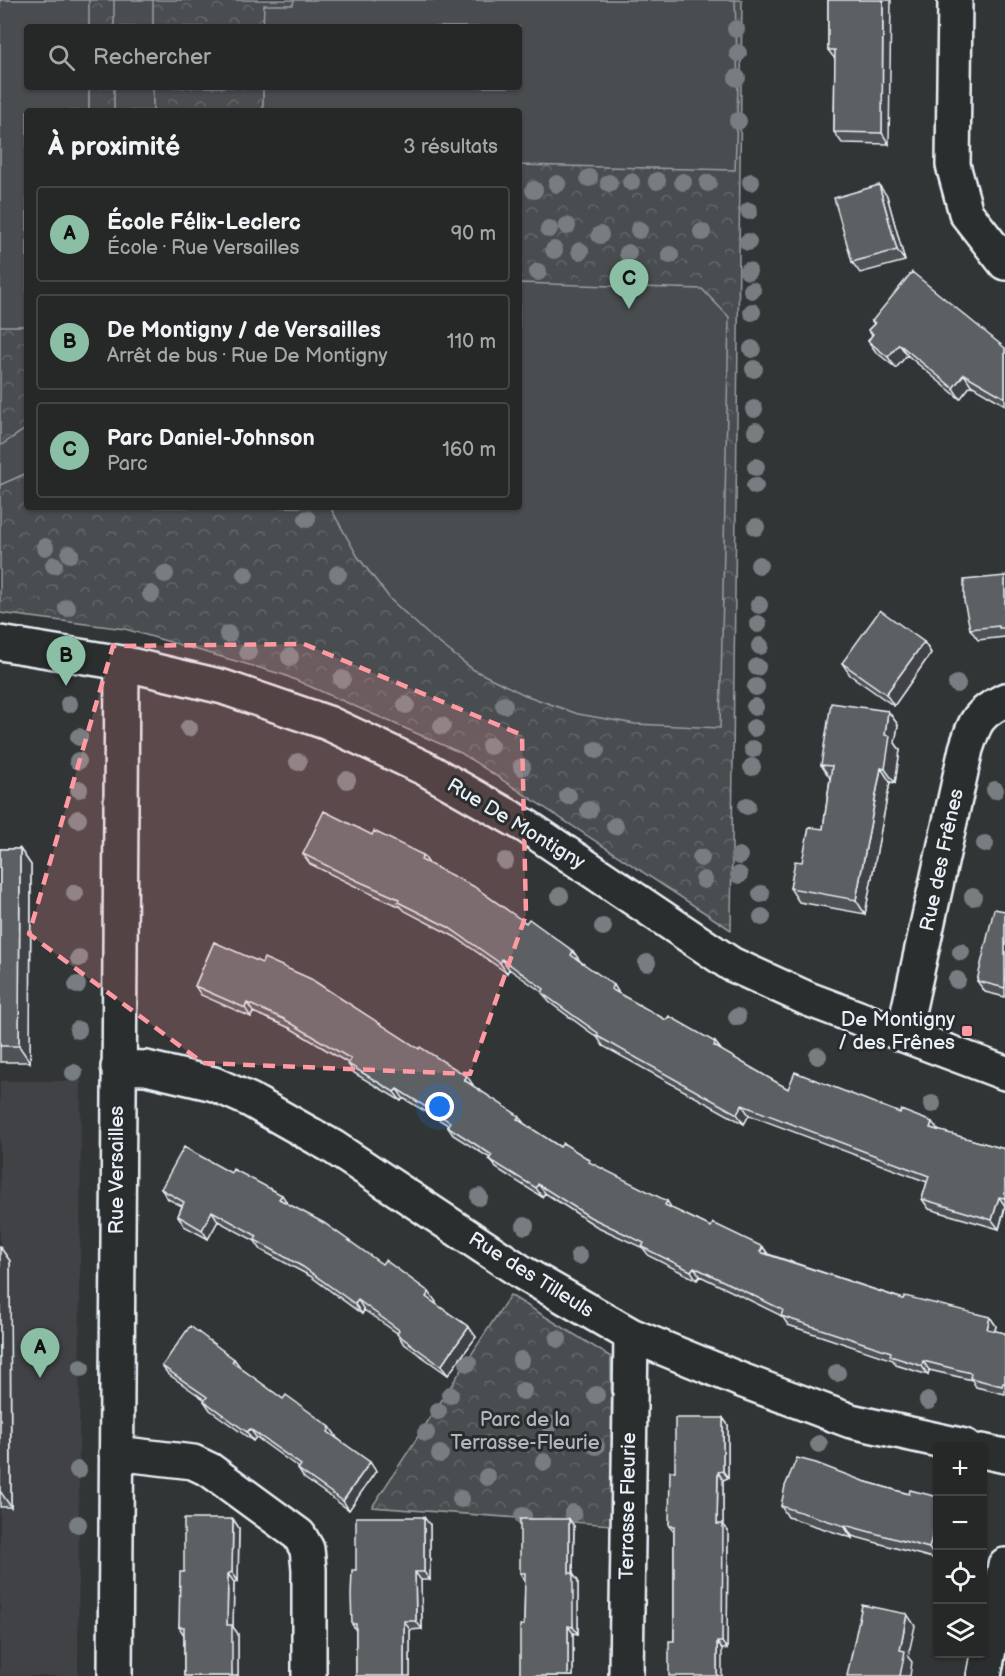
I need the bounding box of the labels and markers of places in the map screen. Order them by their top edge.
pin: C [610,260,648,309]
pin: B [46,636,86,686]
place label: De Montigny / des Frênes [838,1008,955,1055]
marker: De Montigny / des Frênes [960,1024,974,1038]
pin: A [20,1328,60,1378]

